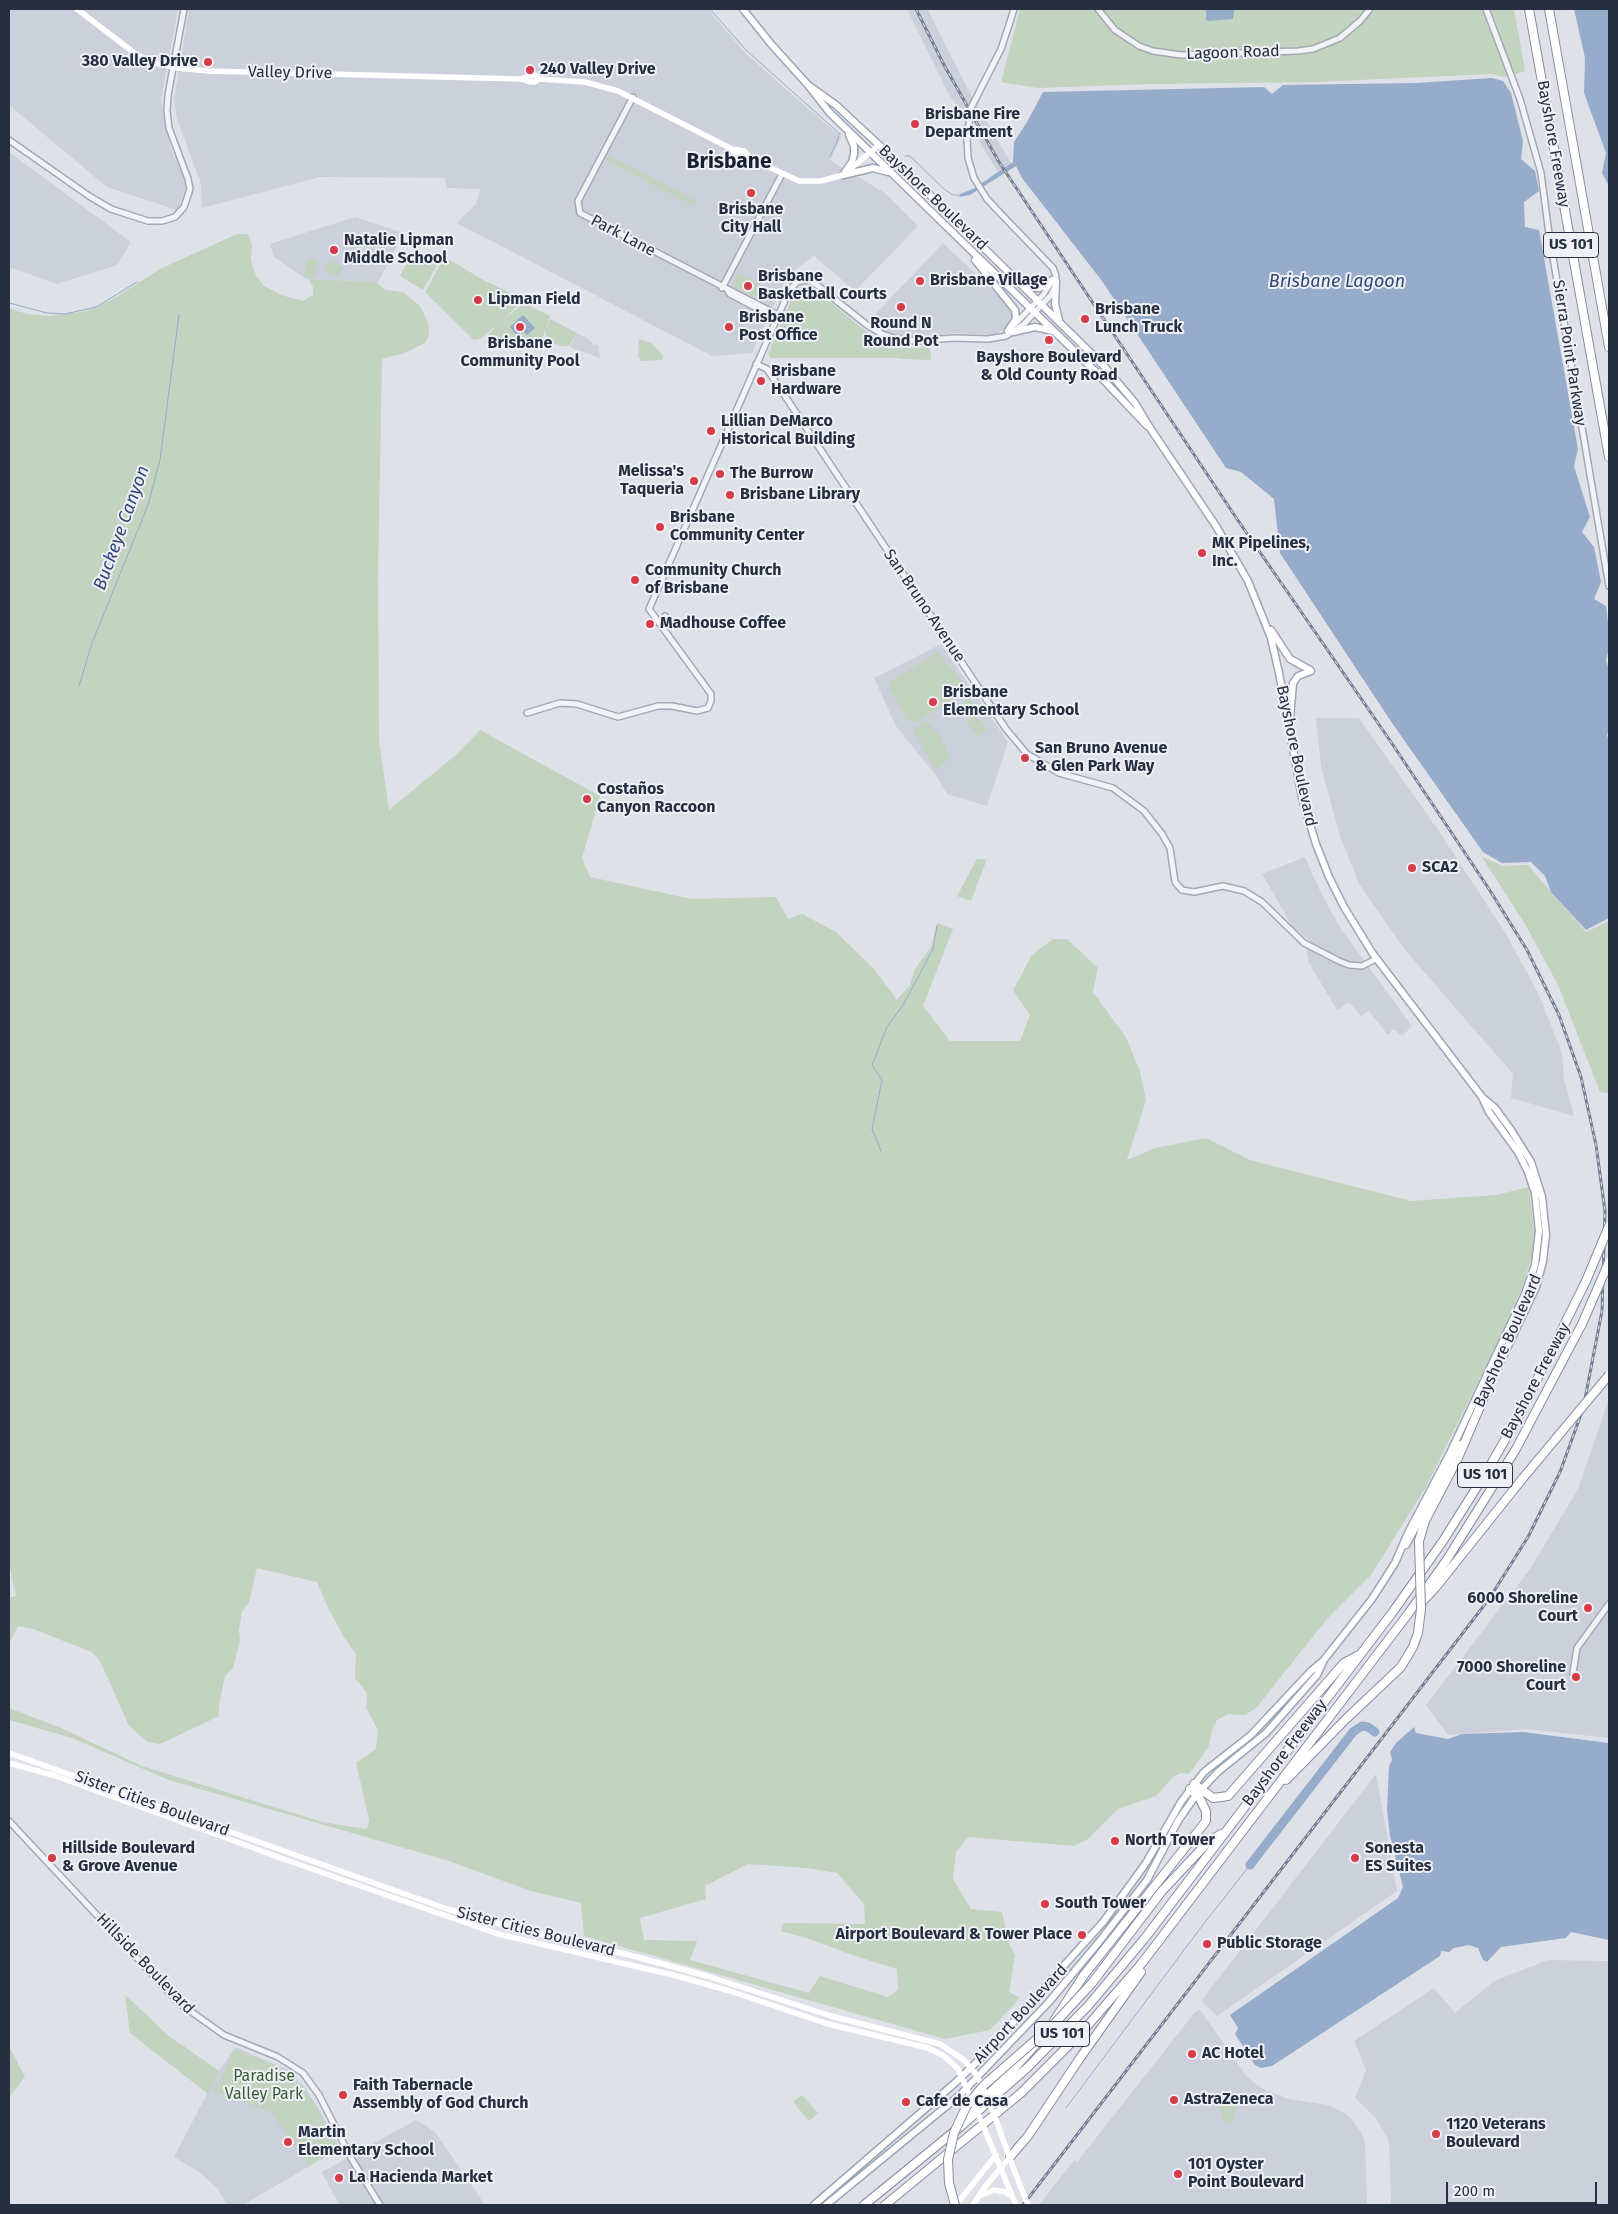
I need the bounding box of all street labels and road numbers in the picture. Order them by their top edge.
street label: Lagoon Road [1186,42,1280,64]
street label: Valley Drive [248,63,332,83]
street label: Bayshore Freeway [1532,79,1574,209]
street label: Bayshore Boulevard [875,141,991,255]
street label: Park Lane [587,211,659,261]
road number: US 101 [1544,232,1598,258]
street label: Sierra Point Parkway [1548,278,1590,428]
street label: San Bruno Avenue [879,546,969,666]
street label: Bayshore Boulevard [1272,684,1320,828]
street label: Bayshore Boulevard [1470,1271,1546,1411]
street label: Bayshore Freeway [1497,1320,1575,1442]
road number: US 101 [1458,1462,1512,1488]
street label: Bayshore Freeway [1239,1696,1331,1810]
street label: Sister Cities Boulevard [72,1767,232,1841]
street label: Sister Cities Boulevard [455,1903,617,1961]
street label: Hillside Boulevard [92,1910,198,2018]
street label: Airport Boulevard [970,1961,1072,2067]
road number: US 101 [1034,2022,1090,2046]

